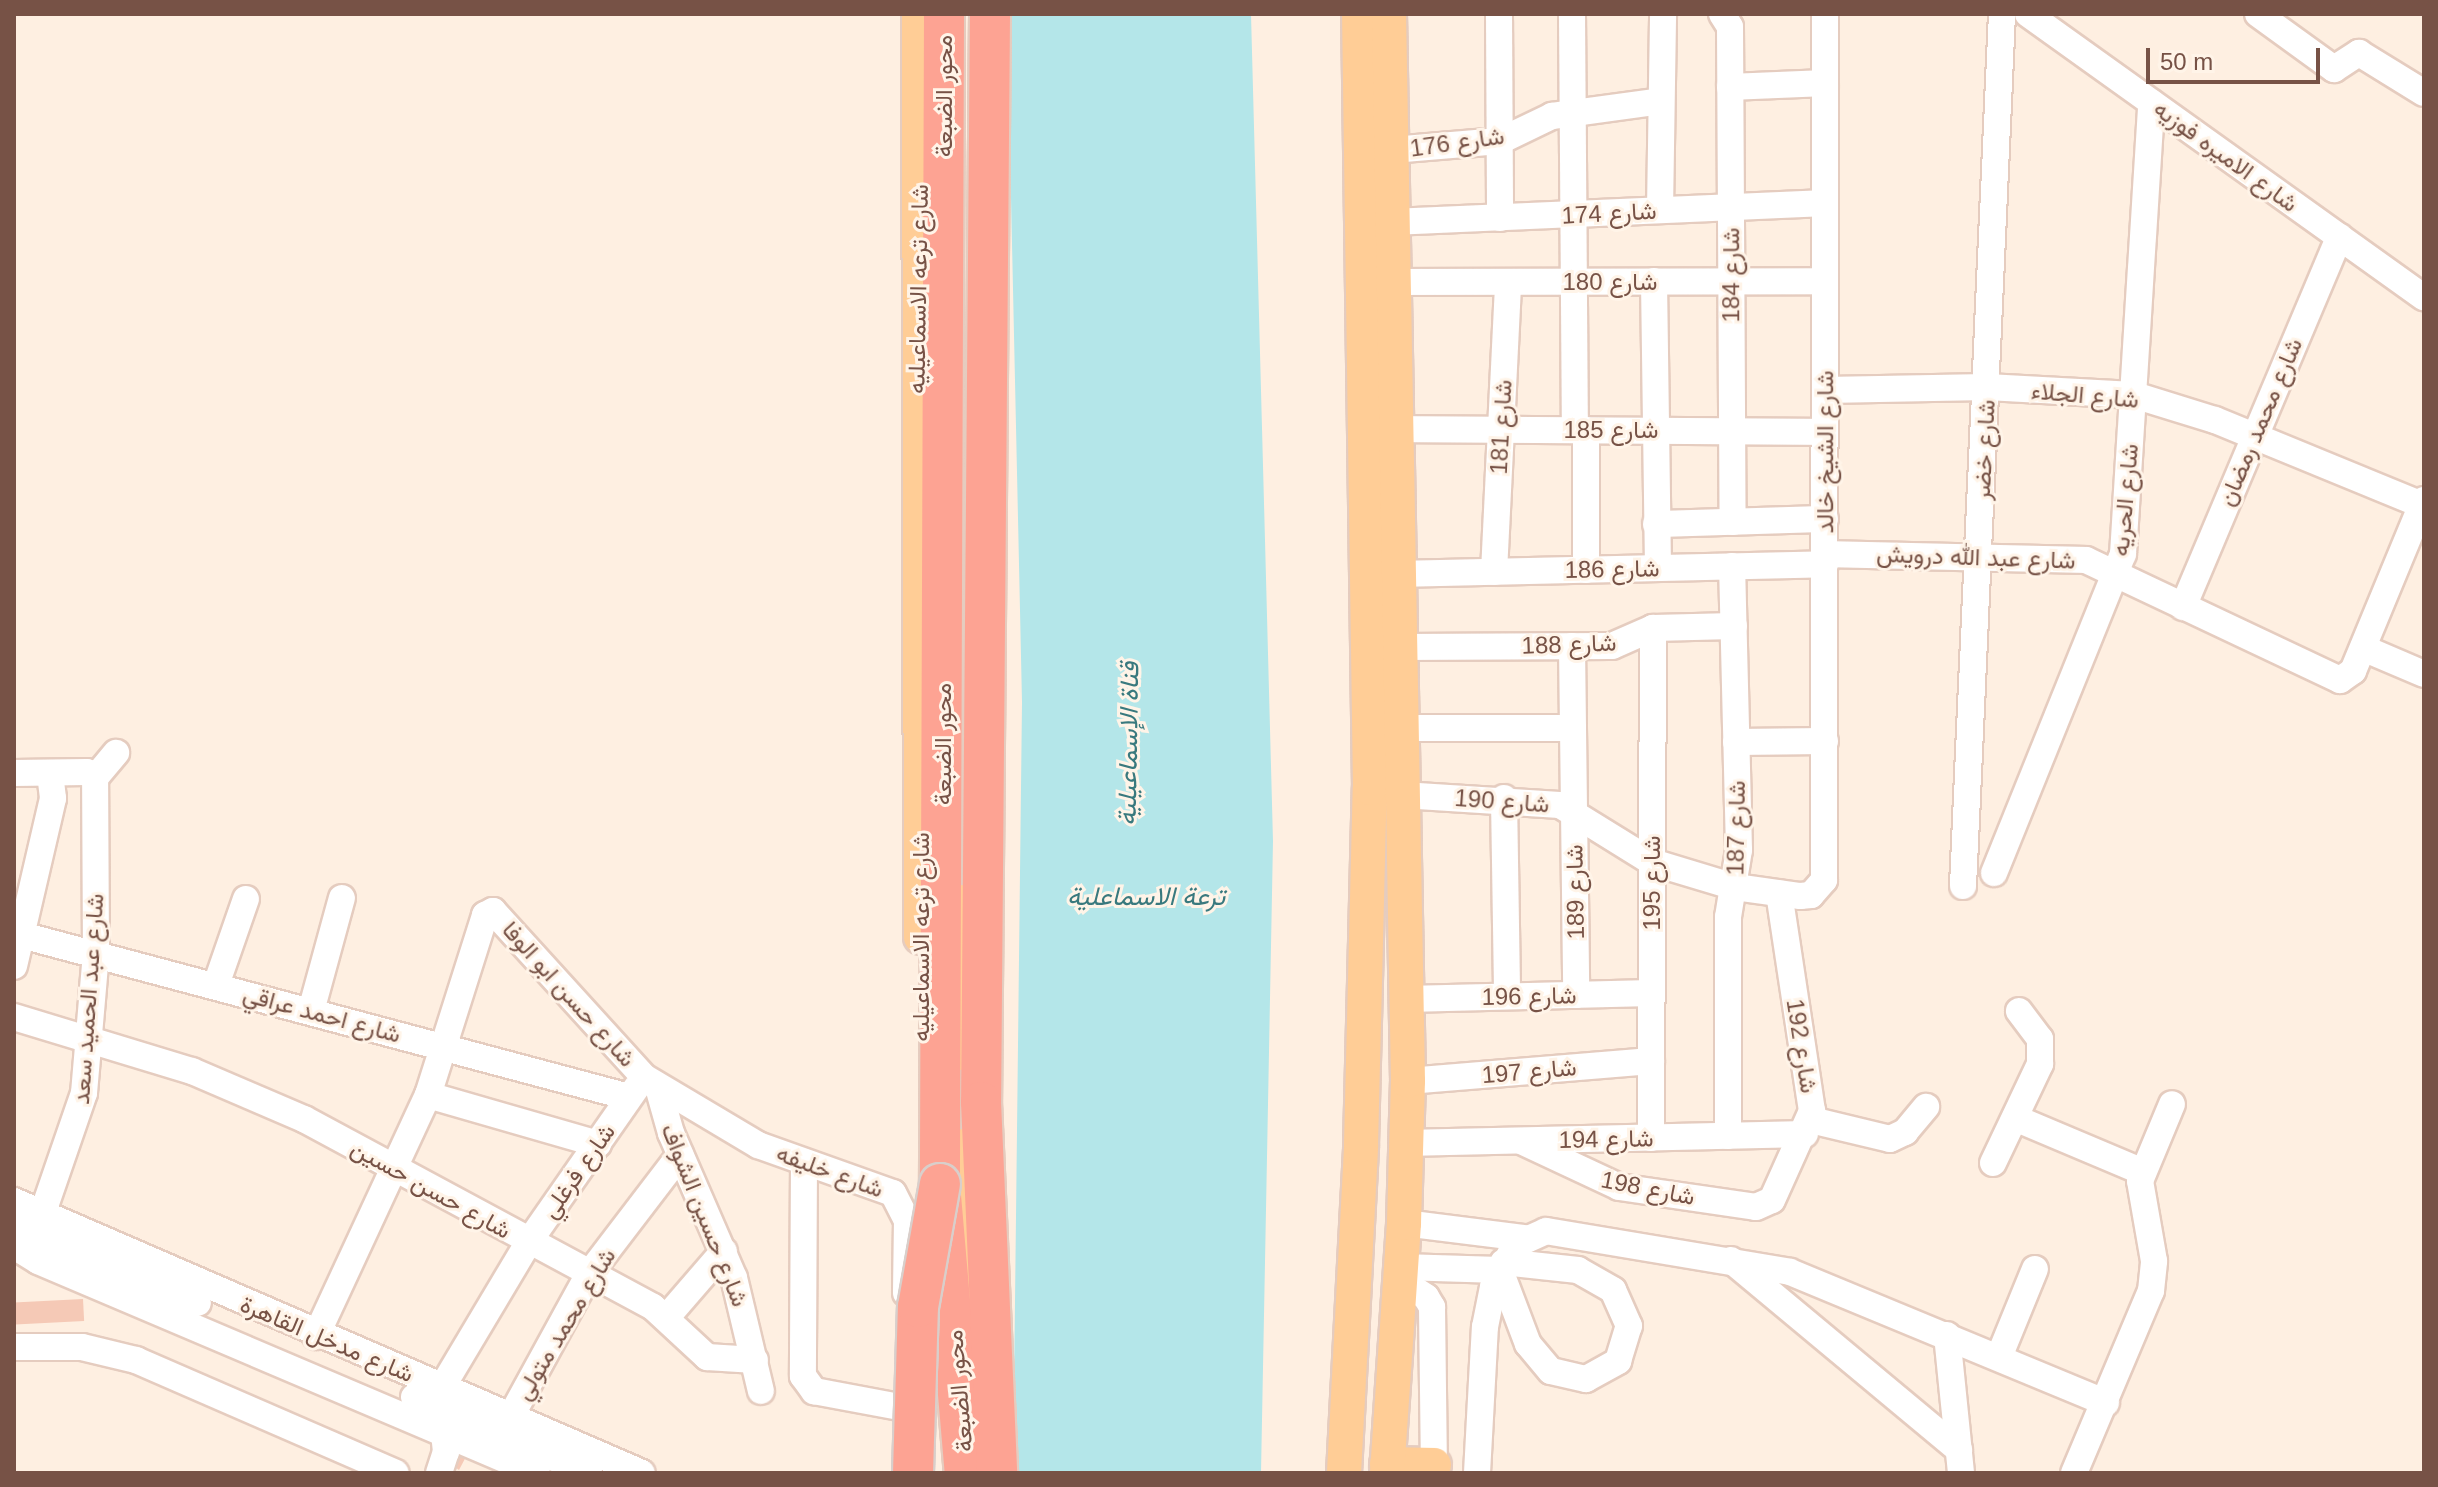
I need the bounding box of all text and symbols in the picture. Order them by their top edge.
scale bar [2150,32,2324,82]
street label: محور الضبعة [930,35,958,157]
text: 50 m [2160,48,2213,75]
street label: شارع الاميره فوزيه [2148,94,2304,218]
street label: شارع 176 [1408,121,1506,163]
street label: شارع ترعه الاسماعيليه [902,184,934,394]
street label: شارع 174 [1561,196,1657,230]
street label: شارع 184 [1717,228,1745,322]
street label: شارع 180 [1563,268,1657,296]
street label: شارع محمد رمضان [2212,334,2308,510]
street label: شارع الشيخ خالد [1811,371,1839,533]
street label: شارع الجلاء [2030,376,2140,414]
street label: شارع 181 [1484,379,1518,475]
street label: شارع خضر [1967,399,2001,501]
street label: شارع 185 [1564,416,1658,444]
street label: شارع الحريه [2106,442,2144,558]
street label: شارع عبد الله درويش [1876,539,2076,575]
street label: شارع 186 [1564,554,1660,584]
street label: شارع 188 [1521,628,1617,660]
water label: قناة الإسماعيلية [1112,662,1146,826]
street label: محور الضبعة [929,683,957,805]
street label: شارع 187 [1721,780,1751,876]
street label: شارع 190 [1454,783,1550,819]
street label: شارع ترعه الاسماعيليه [907,832,935,1042]
street label: شارع 195 [1638,836,1666,930]
street label: شارع 189 [1560,844,1590,940]
water label: ترعة الاسماعلية [1067,881,1225,913]
street label: شارع عبد الحميد سعد [66,893,110,1105]
street label: شارع حسن ابو الوفا [496,915,642,1073]
street label: شارع احمد عراقي [240,979,404,1049]
street label: شارع 196 [1481,981,1577,1011]
street label: شارع 192 [1780,997,1824,1095]
street label: شارع 197 [1480,1053,1578,1089]
street label: شارع فرغلي [535,1118,621,1224]
street label: شارع حسين الشواف [655,1119,755,1311]
street label: شارع 194 [1558,1124,1654,1154]
street label: شارع حسن حسين [346,1133,516,1245]
street label: شارع خليفه [773,1138,887,1204]
street label: شارع 198 [1599,1165,1697,1211]
street label: شارع محمد متولي [508,1243,622,1405]
street label: شارع مدخل القاهرة [236,1290,418,1388]
street label: محور الضبعة [939,1329,979,1453]

